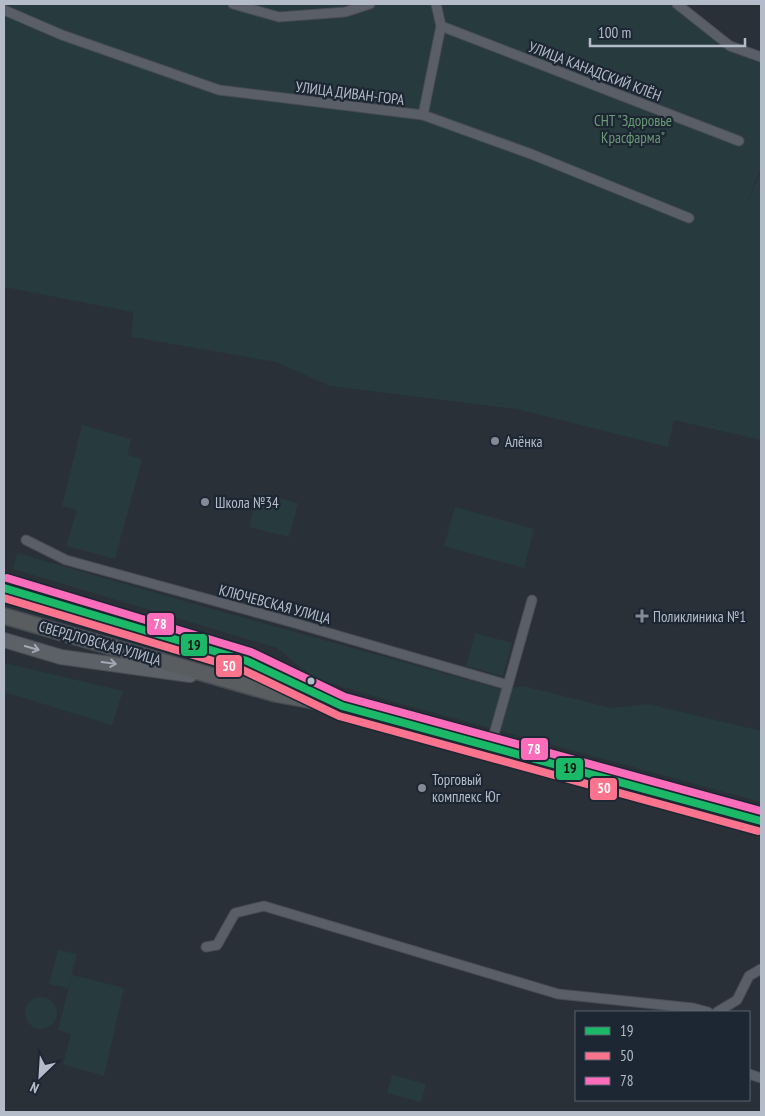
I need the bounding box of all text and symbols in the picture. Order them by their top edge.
scale bar [590,15,745,47]
text: 100 m [598,23,631,42]
street label: УЛИЦА КАНАДСКИЙ КЛЁН [526,37,664,105]
street label: УЛИЦА ДИВАН-ГОРА [295,77,406,109]
park label: СНТ "Здоровье Красфарма" [594,111,672,147]
place label: Алёнка [505,432,543,451]
marker: Алёнка [489,435,501,447]
place label: Школа №34 [215,493,279,512]
marker: Школа №34 [199,496,211,508]
street label: КЛЮЧЕВСКАЯ УЛИЦА [217,580,334,628]
place label: Поликлиника №1 [653,607,746,626]
marker: Поликлиника №1 [635,609,649,623]
line badge: 78 [146,612,175,636]
text: 78 [153,615,167,633]
street label: СВЕРДЛОВСКАЯ УЛИЦА [37,616,164,670]
line badge: 19 [180,633,208,657]
text: 19 [187,636,201,654]
one-way arrow [24,644,40,654]
line badge: 50 [215,654,243,678]
text: 50 [222,657,236,675]
one-way arrow [101,659,117,669]
unlabelled marker [306,676,316,686]
line badge: 78 [520,737,549,761]
text: 78 [527,740,541,758]
line badge: 19 [555,757,584,781]
text: 19 [563,759,577,777]
place label: Торговый комплекс Юг [432,770,501,806]
line badge: 50 [589,777,618,801]
text: 50 [597,779,611,797]
marker: Торговый комплекс Юг [416,782,428,794]
legend [575,1011,750,1101]
text: 19 [620,1021,634,1040]
text: 50 [620,1046,634,1065]
north arrow [15,1051,65,1101]
text: 78 [620,1071,634,1090]
text: N [27,1078,42,1098]

